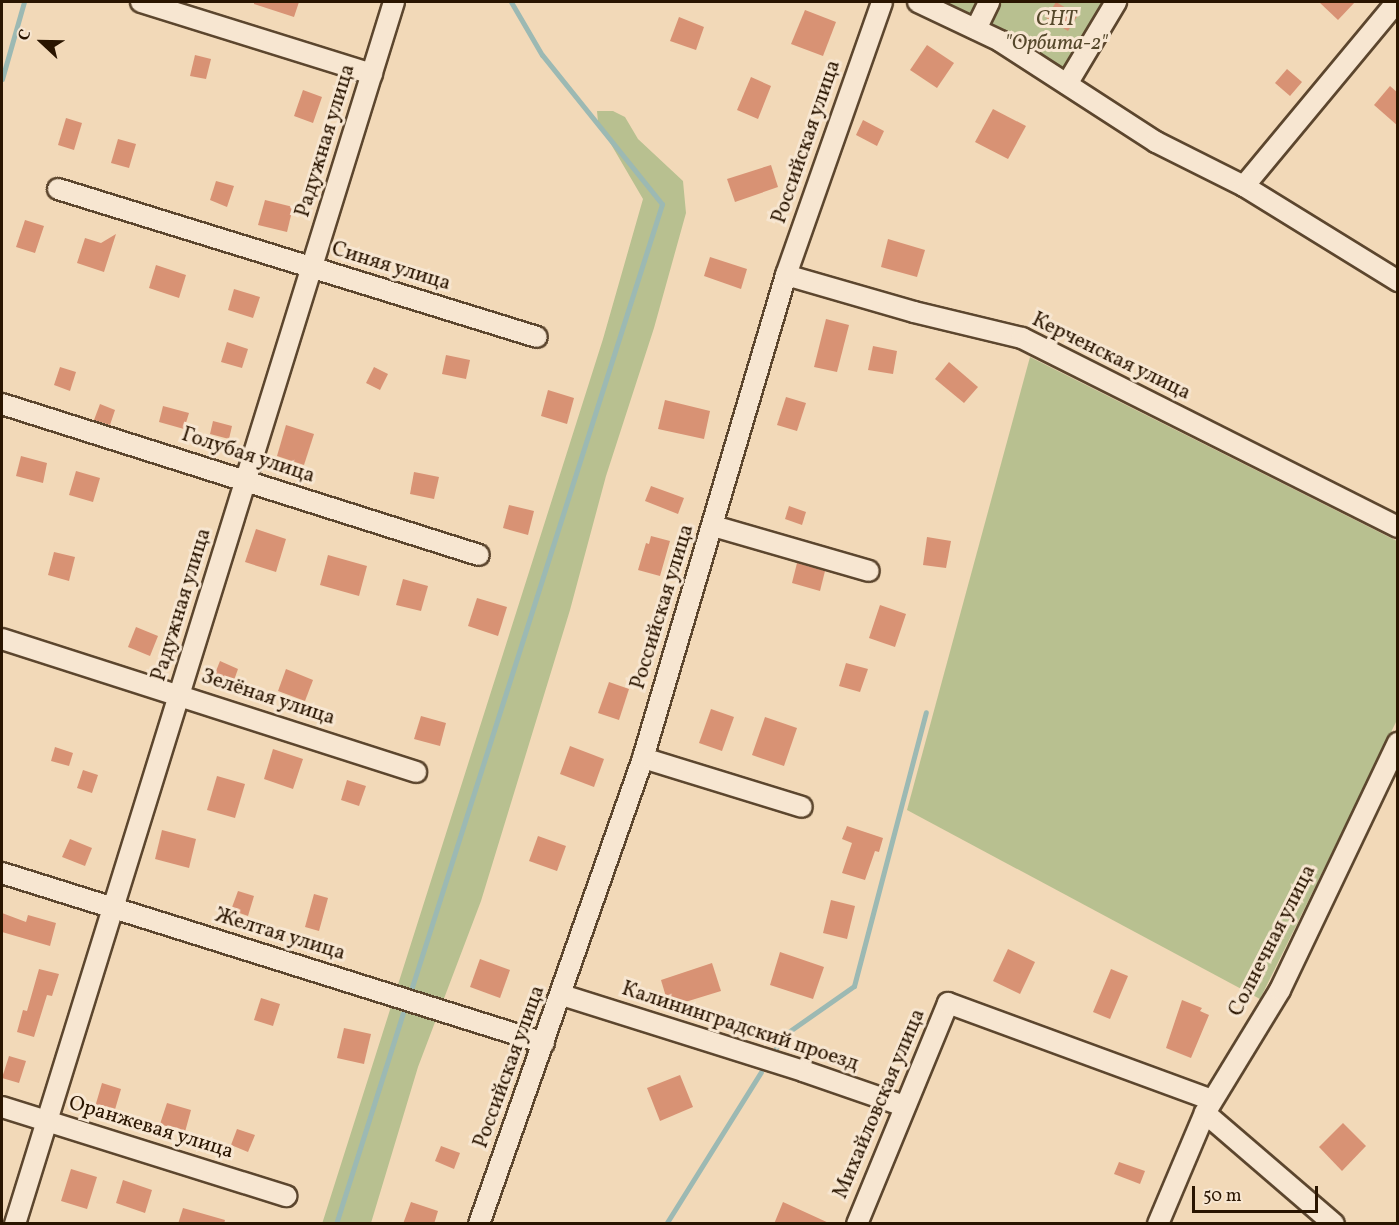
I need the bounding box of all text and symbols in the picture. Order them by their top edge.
park label: СНТ "Орбита-2" [1005,7,1107,57]
north arrow [12,12,72,72]
text: С [13,26,37,44]
street label: Российская улица [767,57,847,227]
street label: Радужная улица [291,61,361,221]
street label: Синяя улица [328,237,454,297]
street label: Керченская улица [1027,308,1195,406]
street label: Голубая улица [178,422,318,490]
street label: Российская улица [626,521,700,693]
street label: Радужная улица [147,525,217,685]
street label: Зелёная улица [197,664,339,732]
street label: Солнечная улица [1224,861,1322,1021]
street label: Желтая улица [212,903,348,967]
street label: Калининградский проезд [618,977,862,1077]
street label: Российская улица [469,982,551,1152]
street label: Михайловская улица [828,1005,932,1203]
street label: Оранжевая улица [65,1091,237,1165]
scale bar [1195,1174,1321,1212]
text: 50 m [1203,1184,1242,1209]

